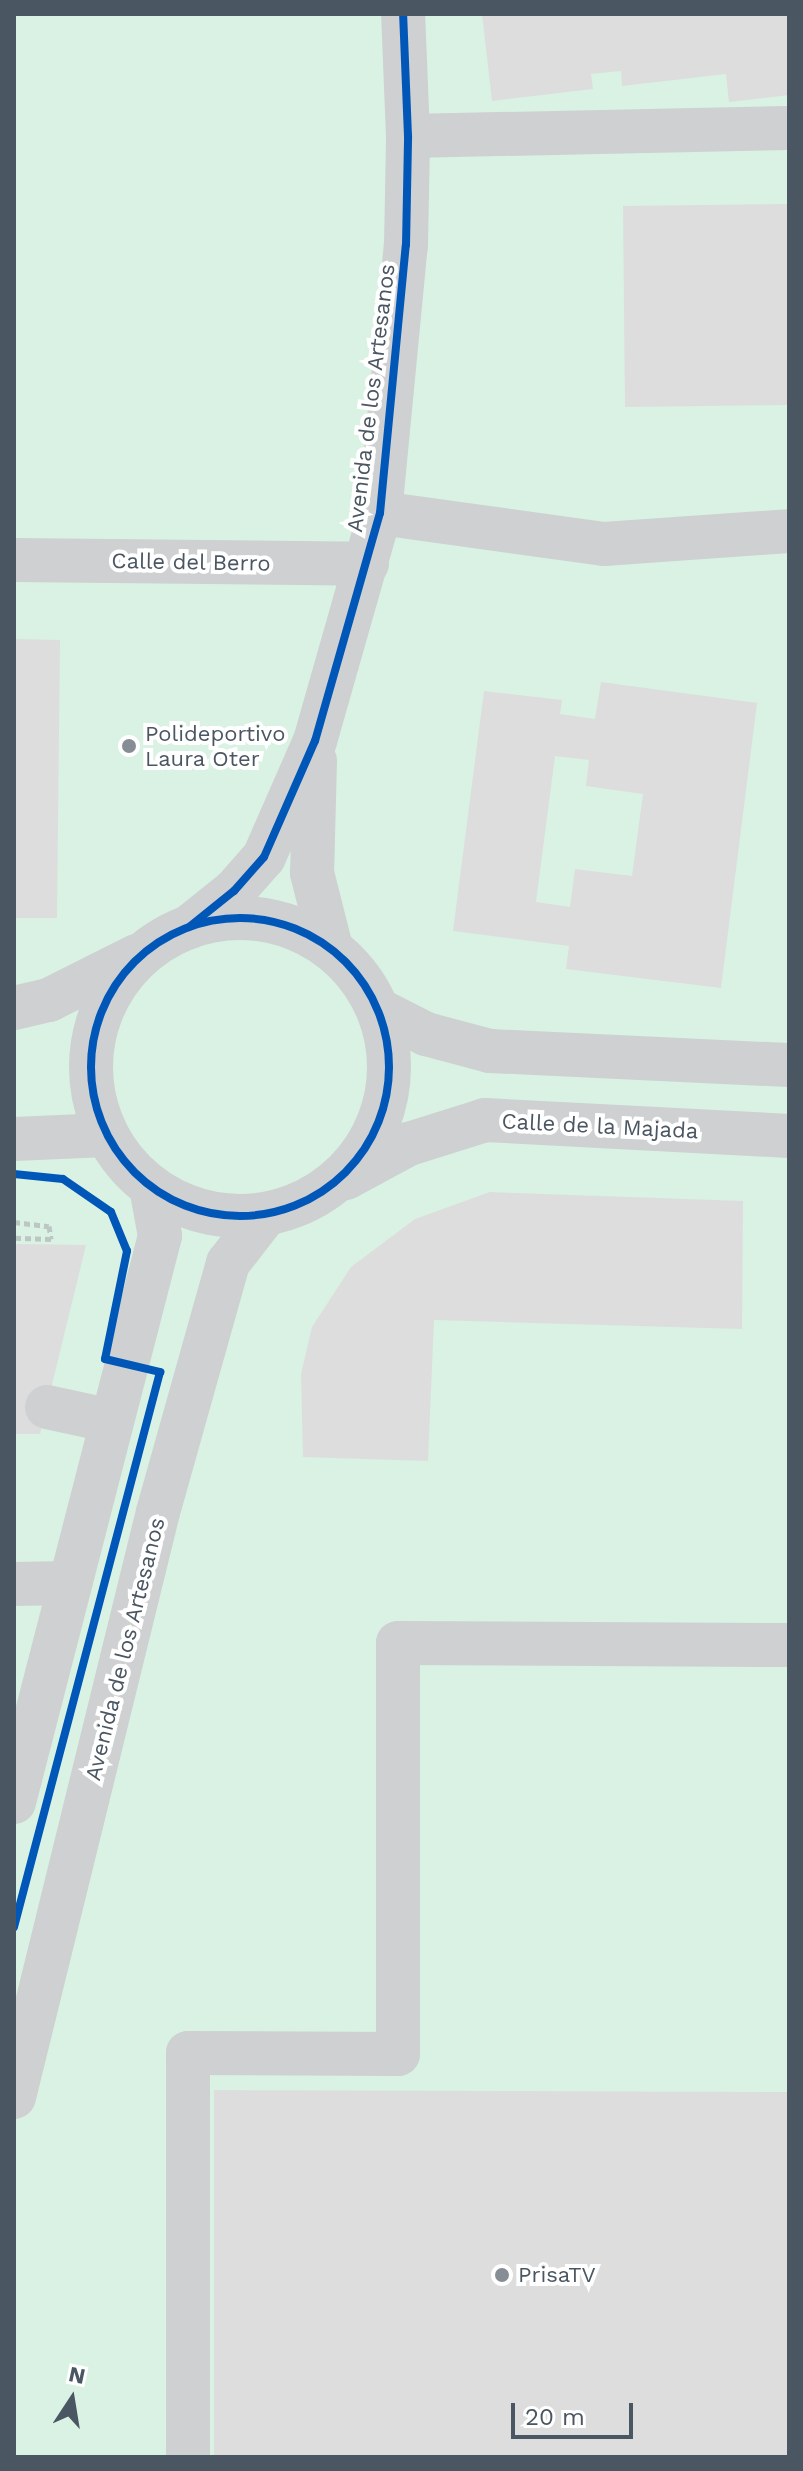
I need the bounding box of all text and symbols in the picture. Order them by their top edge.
street label: Avenida de los Artesanos [341,262,401,534]
street label: Calle del Berro [111,547,271,577]
place label: Polideportivo Laura Oter [145,720,286,772]
marker: Polideportivo Laura Oter [120,737,138,755]
street label: Calle de la Majada [501,1108,699,1144]
street label: Avenida de los Artesanos [79,1514,171,1784]
place label: PrisaTV [518,2262,596,2288]
marker: PrisaTV [493,2266,511,2284]
north arrow [32,2359,112,2439]
text: N [67,2361,88,2389]
scale bar [515,2387,637,2437]
text: 20 m [525,2403,585,2431]

